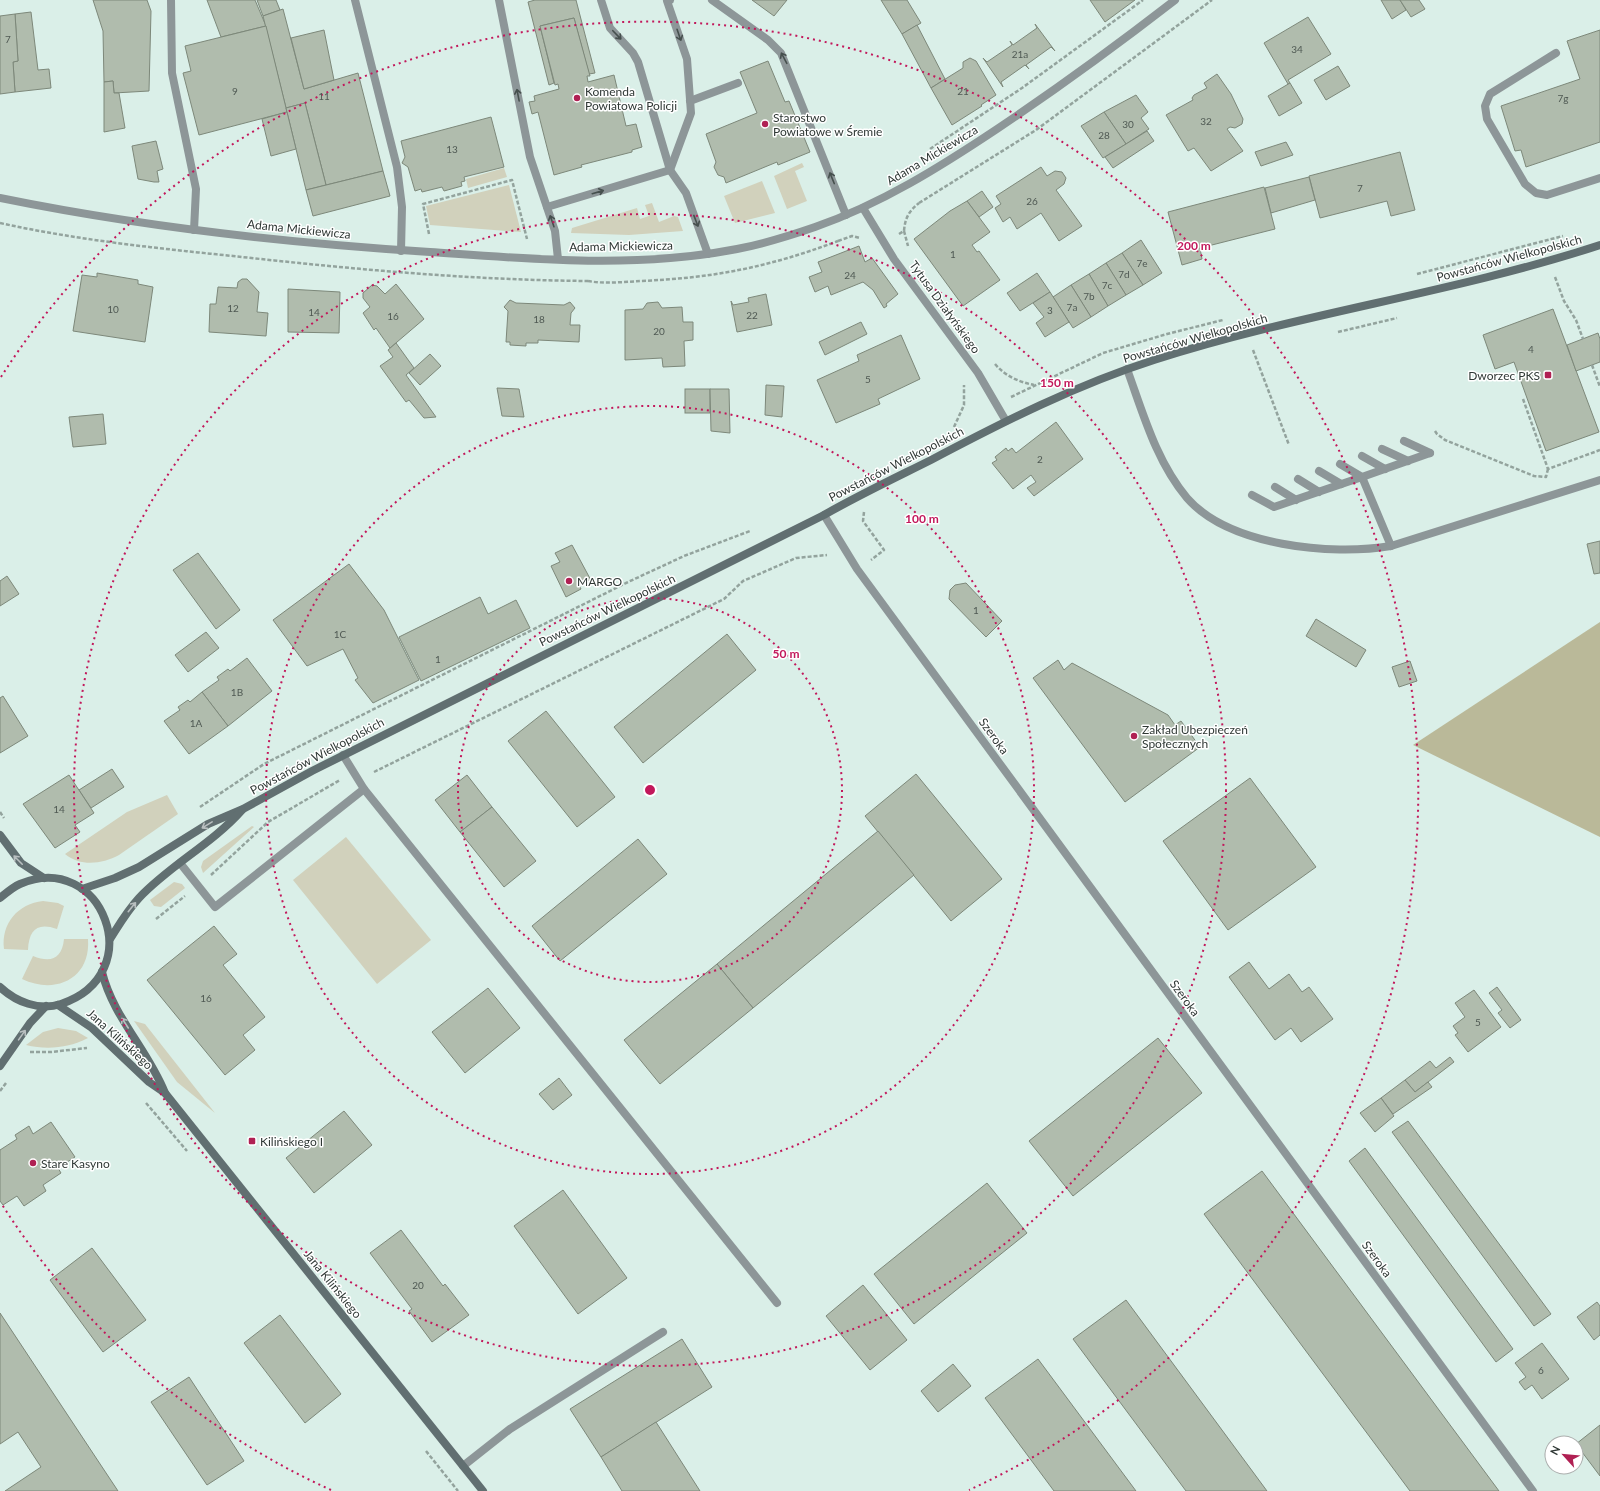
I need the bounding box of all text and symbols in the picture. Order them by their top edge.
one-way arrow [676,28,683,41]
one-way arrow [612,30,622,40]
house number: 7 [5,33,11,45]
house number: 34 [1291,43,1303,55]
house number: 21a [1012,48,1028,60]
one-way arrow [779,52,787,64]
place label: Komenda Powiatowa Policji [585,84,677,113]
house number: 9 [232,85,238,97]
house number: 21 [957,85,969,97]
one-way arrow [514,89,522,102]
house number: 11 [318,90,330,102]
house number: 7g [1557,92,1569,104]
marker: Komenda Powiatowa Policji [572,93,582,103]
place label: Starostwo Powiatowe w Śremie [773,110,882,139]
house number: 32 [1200,115,1212,127]
house number: 30 [1122,118,1134,130]
marker: Starostwo Powiatowe w Śremie [760,119,770,129]
street label: Adama Mickiewicza [884,122,980,188]
house number: 28 [1098,129,1110,141]
house number: 13 [446,143,458,155]
one-way arrow [828,173,836,185]
house number: 7 [1357,182,1363,194]
one-way arrow [591,188,604,195]
house number: 26 [1026,195,1038,207]
one-way arrow [693,214,701,226]
one-way arrow [547,215,555,227]
street label: Adama Mickiewicza [247,216,351,242]
street label: Powstańców Wielkopolskich [1435,231,1583,285]
street label: Adama Mickiewicza [569,238,673,254]
text: 200 m [1177,238,1211,253]
house number: 1 [950,248,956,260]
house number: 7e [1136,257,1148,269]
street label: Tytusa Działyńskiego [906,258,984,356]
house number: 7d [1118,268,1130,280]
house number: 24 [844,269,856,281]
house number: 7c [1102,279,1113,291]
house number: 7b [1083,290,1095,302]
house number: 7a [1067,301,1077,313]
house number: 12 [227,302,239,314]
house number: 10 [107,303,119,315]
house number: 3 [1047,304,1053,316]
house number: 14 [308,306,320,318]
house number: 22 [746,309,758,321]
house number: 16 [387,310,399,322]
street label: Powstańców Wielkopolskich [1121,310,1269,366]
house number: 18 [533,313,545,325]
house number: 20 [653,325,665,337]
house number: 4 [1528,343,1534,355]
place label: Dworzec PKS [1468,368,1540,383]
marker: Dworzec PKS [1543,370,1553,380]
house number: 5 [865,373,871,385]
text: 150 m [1040,375,1074,390]
street label: Powstańców Wielkopolskich [826,423,966,505]
house number: 2 [1037,453,1043,465]
text: 100 m [905,511,939,526]
street label: Powstańców Wielkopolskich [537,570,677,650]
place label: MARGO [577,574,622,589]
marker: MARGO [564,576,574,586]
house number: 1 [973,604,979,616]
house number: 1C [334,628,347,640]
text: 50 m [773,646,799,661]
house number: 1 [435,653,441,665]
house number: 1B [231,686,243,698]
street label: Powstańców Wielkopolskich [247,714,387,798]
street label: Szeroka [976,715,1012,757]
house number: 1A [190,717,203,729]
place label: Zakład Ubezpieczeń Społecznych [1142,722,1248,751]
marker: Zakład Ubezpieczeń Społecznych [1129,731,1139,741]
centre of rings [643,783,657,797]
house number: 14 [53,803,65,815]
one-way arrow [202,821,213,829]
one-way arrow [13,855,23,865]
one-way arrow [128,901,136,912]
street label: Szeroka [1167,977,1203,1019]
house number: 16 [200,992,212,1004]
street label: Jana Kilińskiego [84,1006,156,1073]
house number: 5 [1475,1016,1481,1028]
one-way arrow [121,1018,129,1029]
one-way arrow [18,1030,26,1041]
place label: Kilińskiego I [260,1134,323,1149]
marker: Kilińskiego I [247,1136,257,1146]
place label: Stare Kasyno [41,1156,110,1171]
marker: Stare Kasyno [28,1158,38,1168]
street label: Szeroka [1359,1238,1395,1280]
street label: Jana Kilińskiego [301,1247,365,1321]
house number: 20 [412,1279,424,1291]
house number: 6 [1538,1364,1544,1376]
north arrow [1544,1435,1584,1475]
text: N [1547,1444,1562,1457]

